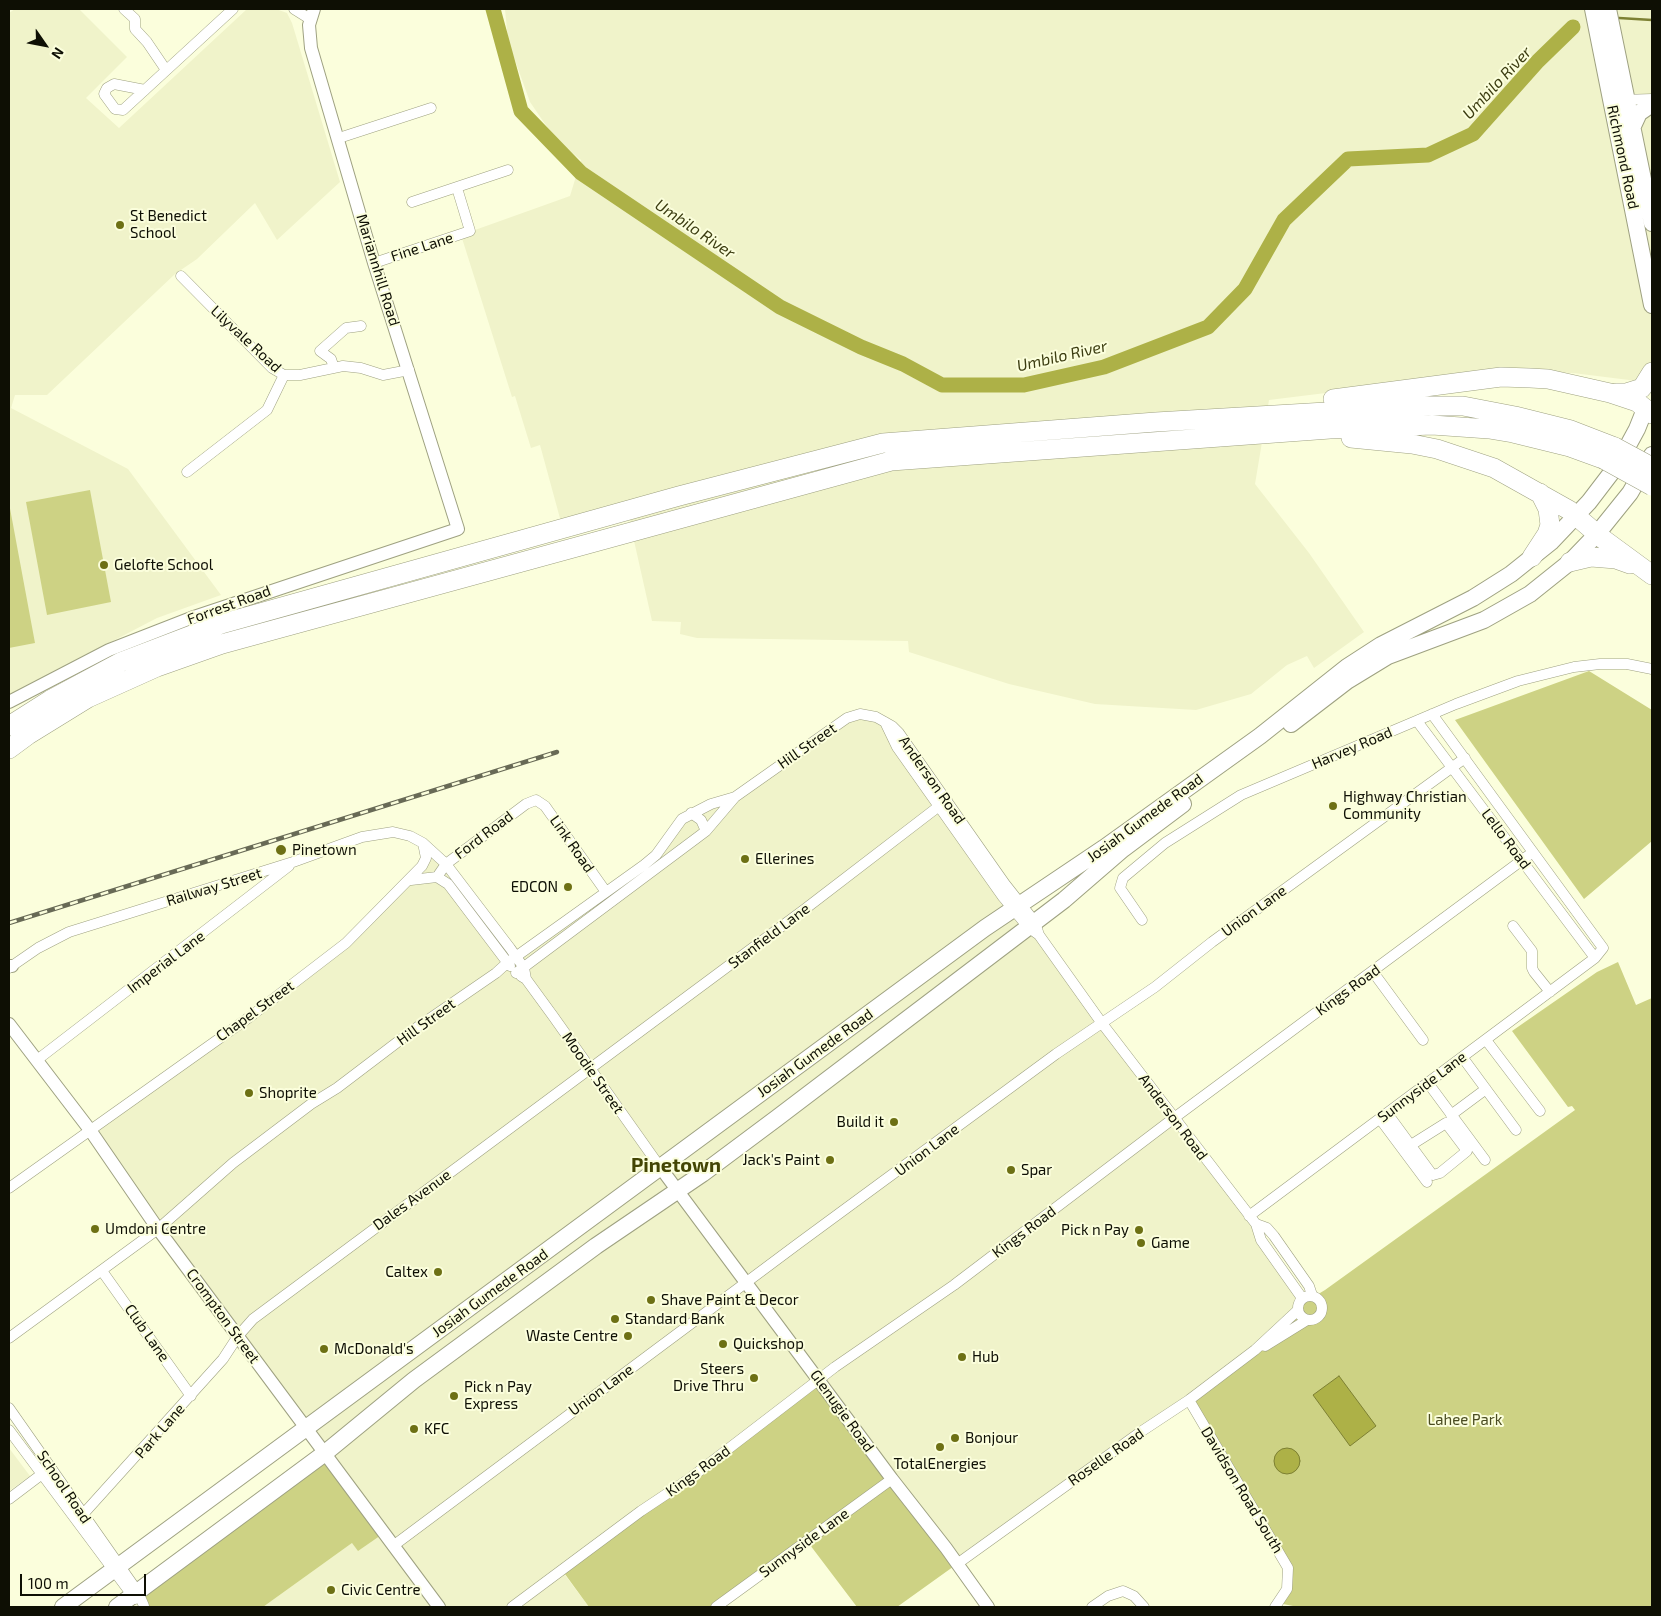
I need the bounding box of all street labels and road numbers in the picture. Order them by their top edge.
street label: Richmond Road [1603,103,1643,211]
street label: Mariannhill Road [352,212,404,328]
street label: Fine Lane [388,228,456,266]
street label: Lilyvale Road [207,302,285,376]
street label: Forrest Road [185,582,273,628]
street label: Hill Street [774,719,840,773]
street label: Harvey Road [1309,723,1395,773]
street label: Anderson Road [895,732,969,828]
street label: Josiah Gumede Road [1083,770,1207,866]
street label: Lello Road [1477,805,1535,873]
street label: Ford Road [451,807,517,863]
street label: Link Road [546,812,598,876]
street label: Railway Street [164,864,264,910]
street label: Union Lane [1218,881,1290,941]
street label: Stanfield Lane [725,900,813,972]
street label: Imperial Lane [124,927,208,997]
street label: Kings Road [1312,961,1384,1019]
street label: Chapel Street [213,977,297,1045]
street label: Hill Street [393,995,459,1049]
street label: Josiah Gumede Road [753,1005,877,1101]
street label: Moodie Street [558,1029,628,1117]
street label: Sunnyside Lane [1374,1048,1470,1126]
street label: Anderson Road [1135,1070,1211,1164]
street label: Union Lane [891,1120,963,1180]
street label: Dales Avenue [370,1166,454,1234]
street label: Kings Road [989,1202,1059,1262]
street label: Josiah Gumede Road [428,1245,552,1341]
street label: Crompton Street [183,1265,263,1367]
street label: Club Lane [121,1301,173,1365]
street label: Union Lane [565,1360,637,1420]
street label: Glenugie Road [806,1366,878,1456]
street label: Park Lane [131,1400,189,1462]
street label: Davidson Road South [1197,1423,1287,1557]
street label: Roselle Road [1065,1424,1147,1490]
street label: Kings Road [662,1442,734,1500]
street label: School Road [33,1447,95,1527]
street label: Sunnyside Lane [756,1504,852,1582]

